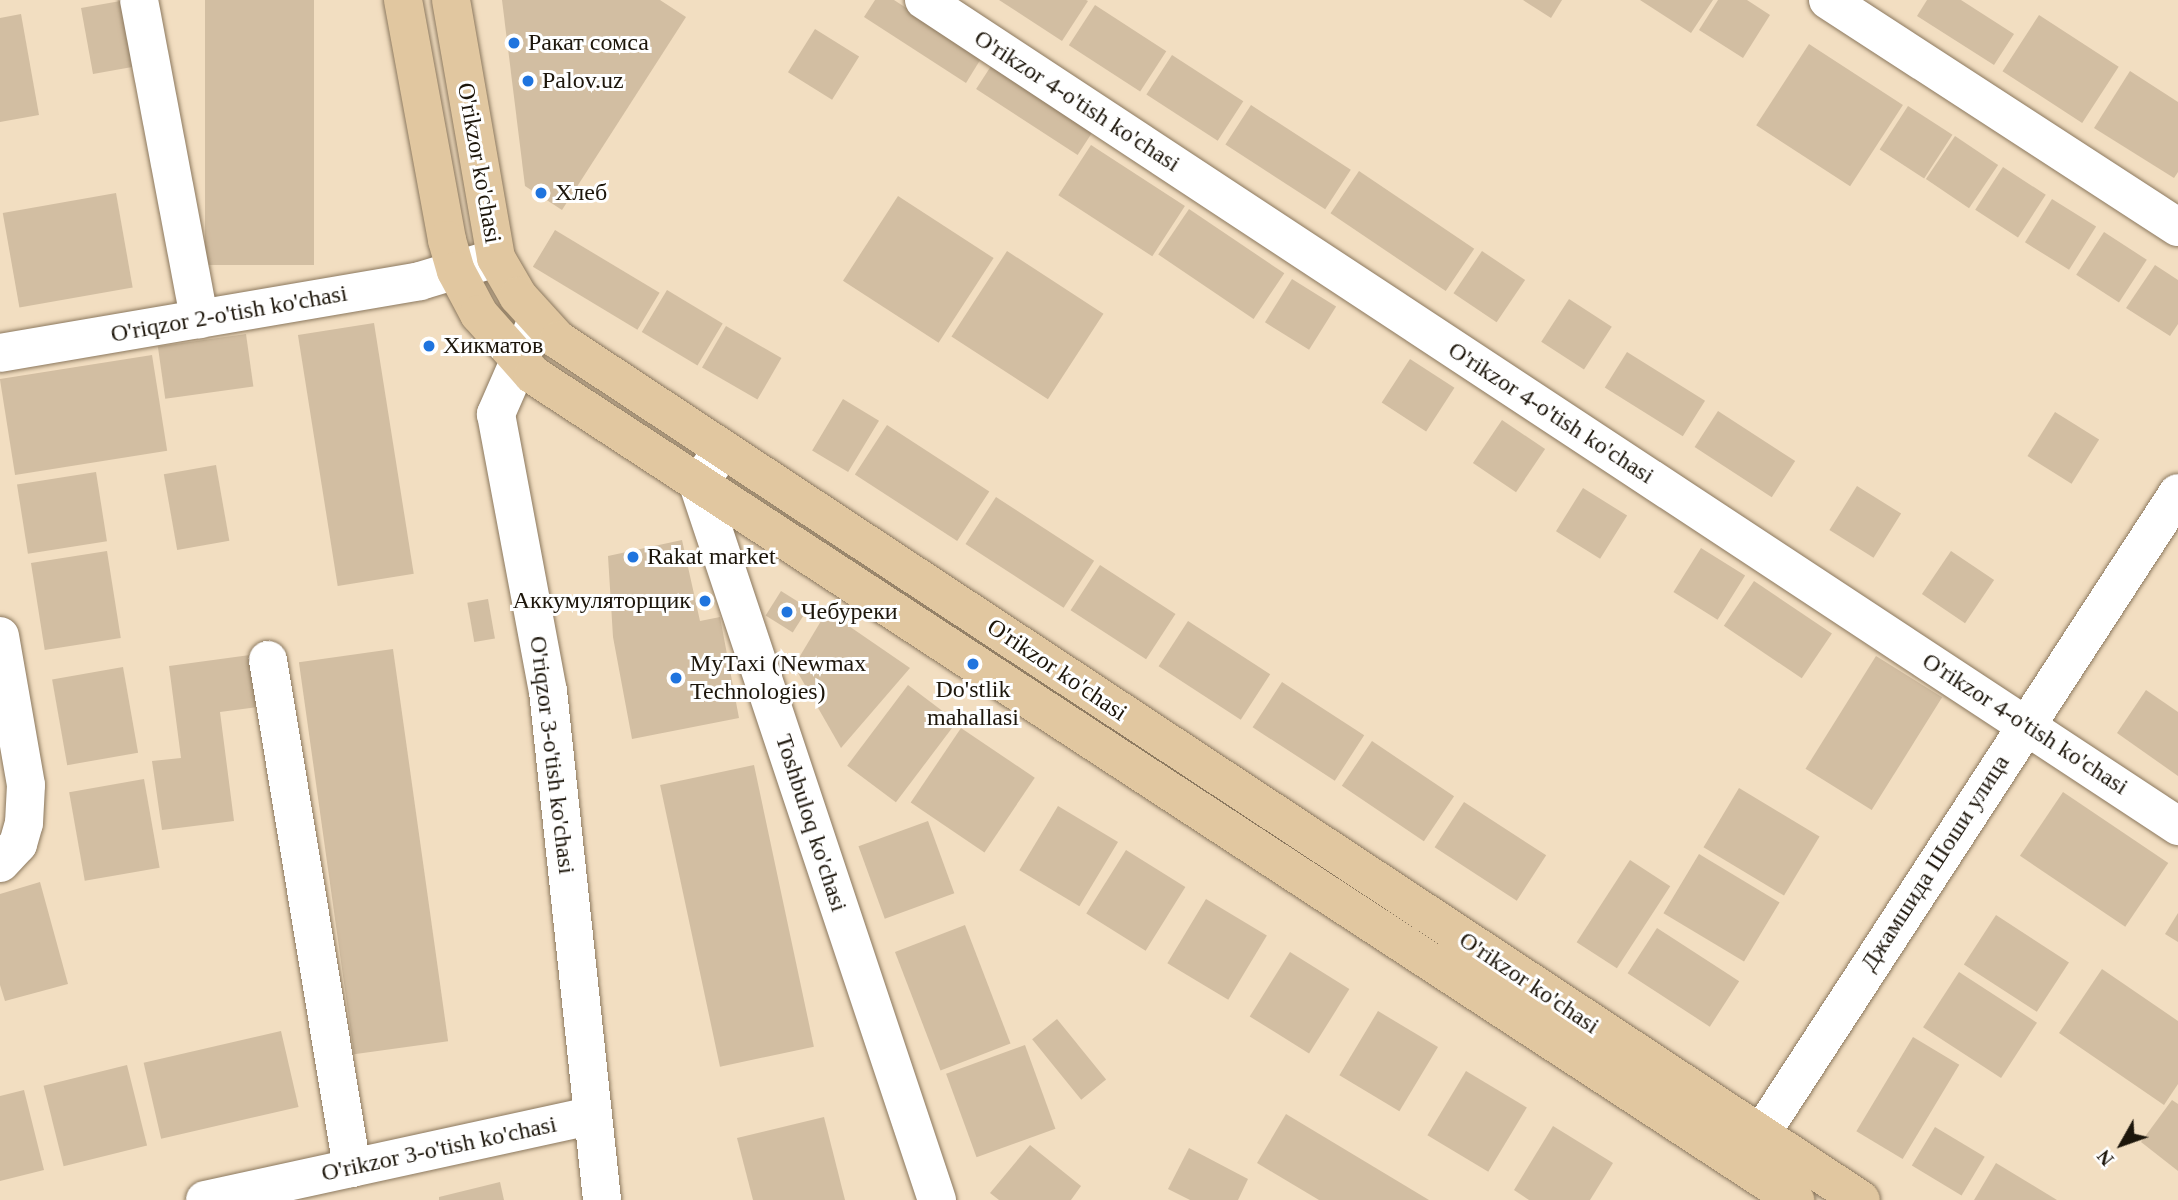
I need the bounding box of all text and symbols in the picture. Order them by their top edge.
street label: O'rikzor 4-o'tish ko'chasi [969,24,1185,178]
place label: Ракат сомса [528,29,649,57]
marker: Ракат сомса [506,35,522,51]
place label: Palov.uz [542,67,624,95]
marker: Palov.uz [520,73,536,89]
street label: O'rikzor ko'chasi [451,80,507,246]
place label: Хлеб [555,179,607,207]
marker: Хлеб [533,185,549,201]
street label: O'riqzor 2-o'tish ko'chasi [109,279,349,349]
place label: Хикматов [443,332,543,360]
street label: O'rikzor 4-o'tish ko'chasi [1443,336,1659,490]
marker: Хикматов [421,338,437,354]
place label: Rakat market [647,543,776,571]
marker: Rakat market [625,549,641,565]
place label: Аккумуляторщик [513,587,691,615]
marker: Аккумуляторщик [697,593,713,609]
place label: Чебуреки [801,598,898,626]
marker: Чебуреки [779,604,795,620]
street label: O'rikzor ko'chasi [982,613,1132,727]
street label: O'riqzor 3-o'tish ko'chasi [523,634,581,876]
street label: O'rikzor 4-o'tish ko'chasi [1917,647,2133,801]
place label: MyTaxi (Newmax Technologies) [690,650,866,706]
marker: Do'stlik mahallasi [965,656,981,672]
marker: MyTaxi (Newmax Technologies) [668,670,684,686]
place label: Do'stlik mahallasi [927,676,1019,732]
street label: Toshbuloq ko'chasi [769,731,853,915]
street label: Джамшида Шоши улица [1854,750,2016,976]
street label: O'rikzor ko'chasi [1454,926,1604,1040]
north arrow [2087,1109,2157,1179]
street label: O'rikzor 3-o'tish ko'chasi [319,1110,559,1188]
text: N [2093,1146,2118,1170]

